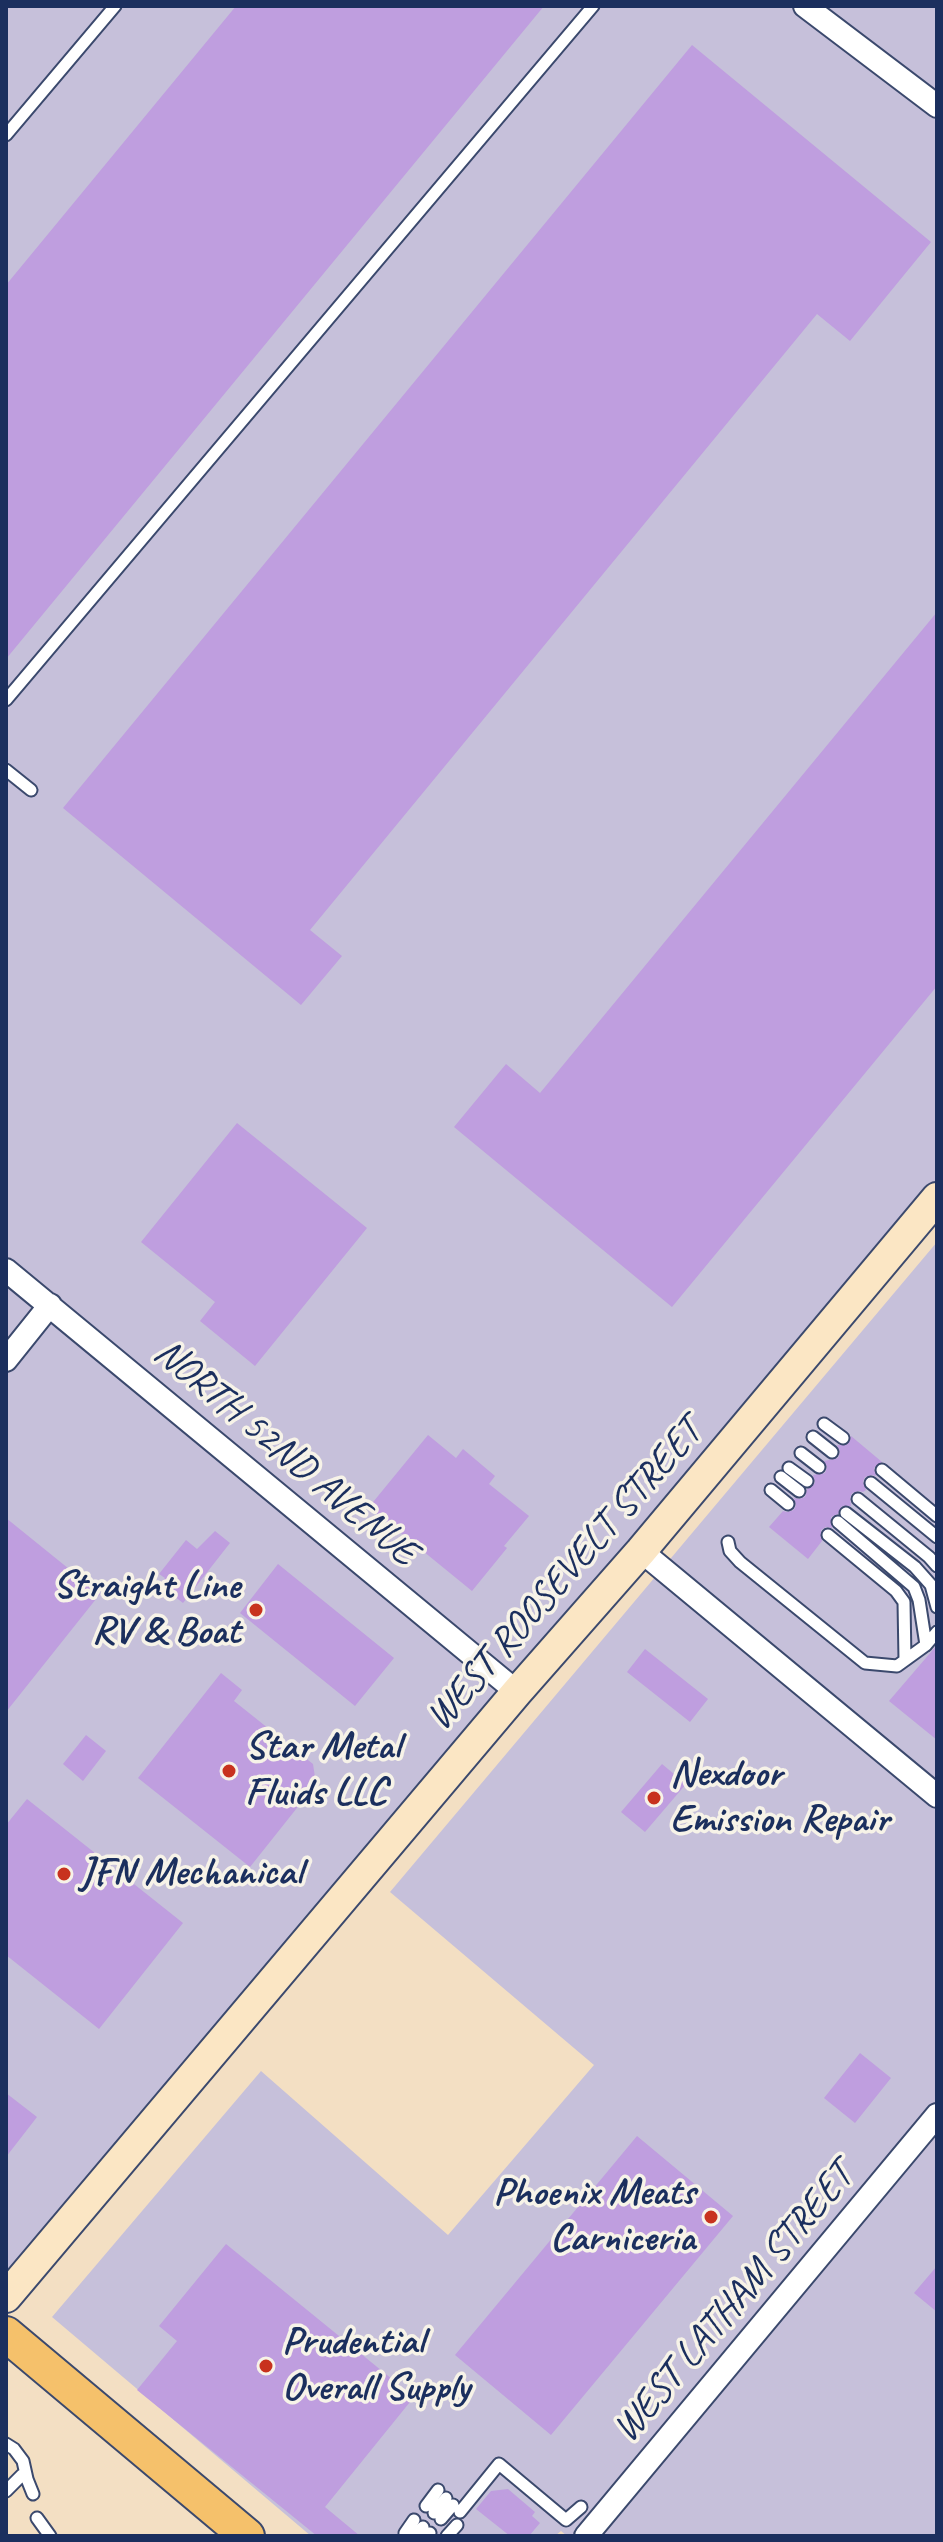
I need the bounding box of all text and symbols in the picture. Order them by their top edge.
street label: NORTH 52ND AVENUE [144,1329,426,1577]
street label: WEST ROOSEVELT STREET [417,1409,713,1741]
place label: Straight Line RV & Boat [53,1563,240,1657]
marker: Straight Line RV & Boat [247,1601,265,1619]
place label: Star Metal Fluids LLC [245,1724,400,1818]
place label: Nexdoor Emission Repair [670,1751,889,1845]
marker: Star Metal Fluids LLC [220,1762,238,1780]
marker: Nexdoor Emission Repair [645,1789,663,1807]
place label: JFN Mechanical [80,1850,302,1898]
marker: JFN Mechanical [55,1865,73,1883]
street label: WEST LATHAM STREET [603,2154,865,2452]
place label: Phoenix Meats Carniceria [493,2170,695,2264]
marker: Phoenix Meats Carniceria [702,2208,720,2226]
place label: Prudential Overall Supply [282,2319,470,2413]
marker: Prudential Overall Supply [257,2357,275,2375]

